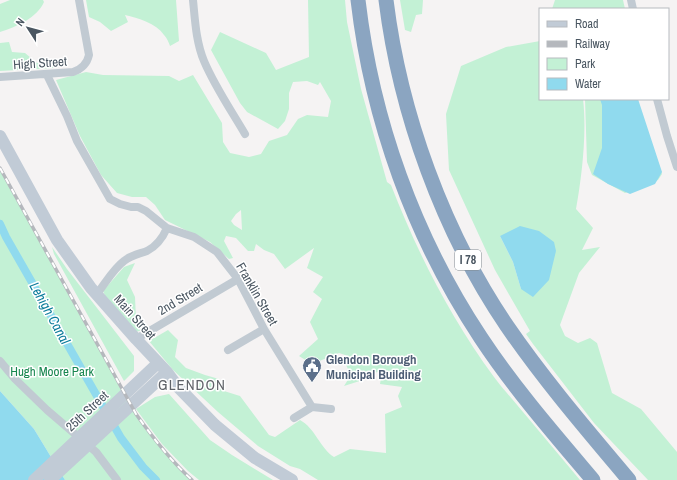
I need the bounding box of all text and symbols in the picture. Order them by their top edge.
north arrow [8,8,48,48]
legend [539,8,669,100]
text: N [12,15,27,29]
text: Road [575,16,599,32]
text: Railway [575,36,610,52]
street label: High Street [13,53,68,73]
text: Park [575,56,595,72]
text: Water [575,76,602,92]
road number: I 78 [455,250,481,270]
street label: Franklin Street [232,259,282,329]
water label: Lehigh Canal [26,279,75,348]
street label: 2nd Street [155,279,205,319]
street label: Main Street [110,291,160,343]
place label: Glendon Borough Municipal Building [326,351,421,383]
public building icon: Glendon Borough Municipal Building [301,355,323,383]
park label: Hugh Moore Park [10,363,94,380]
district label: GLENDON [158,374,226,395]
street label: 25th Street [62,387,112,435]

